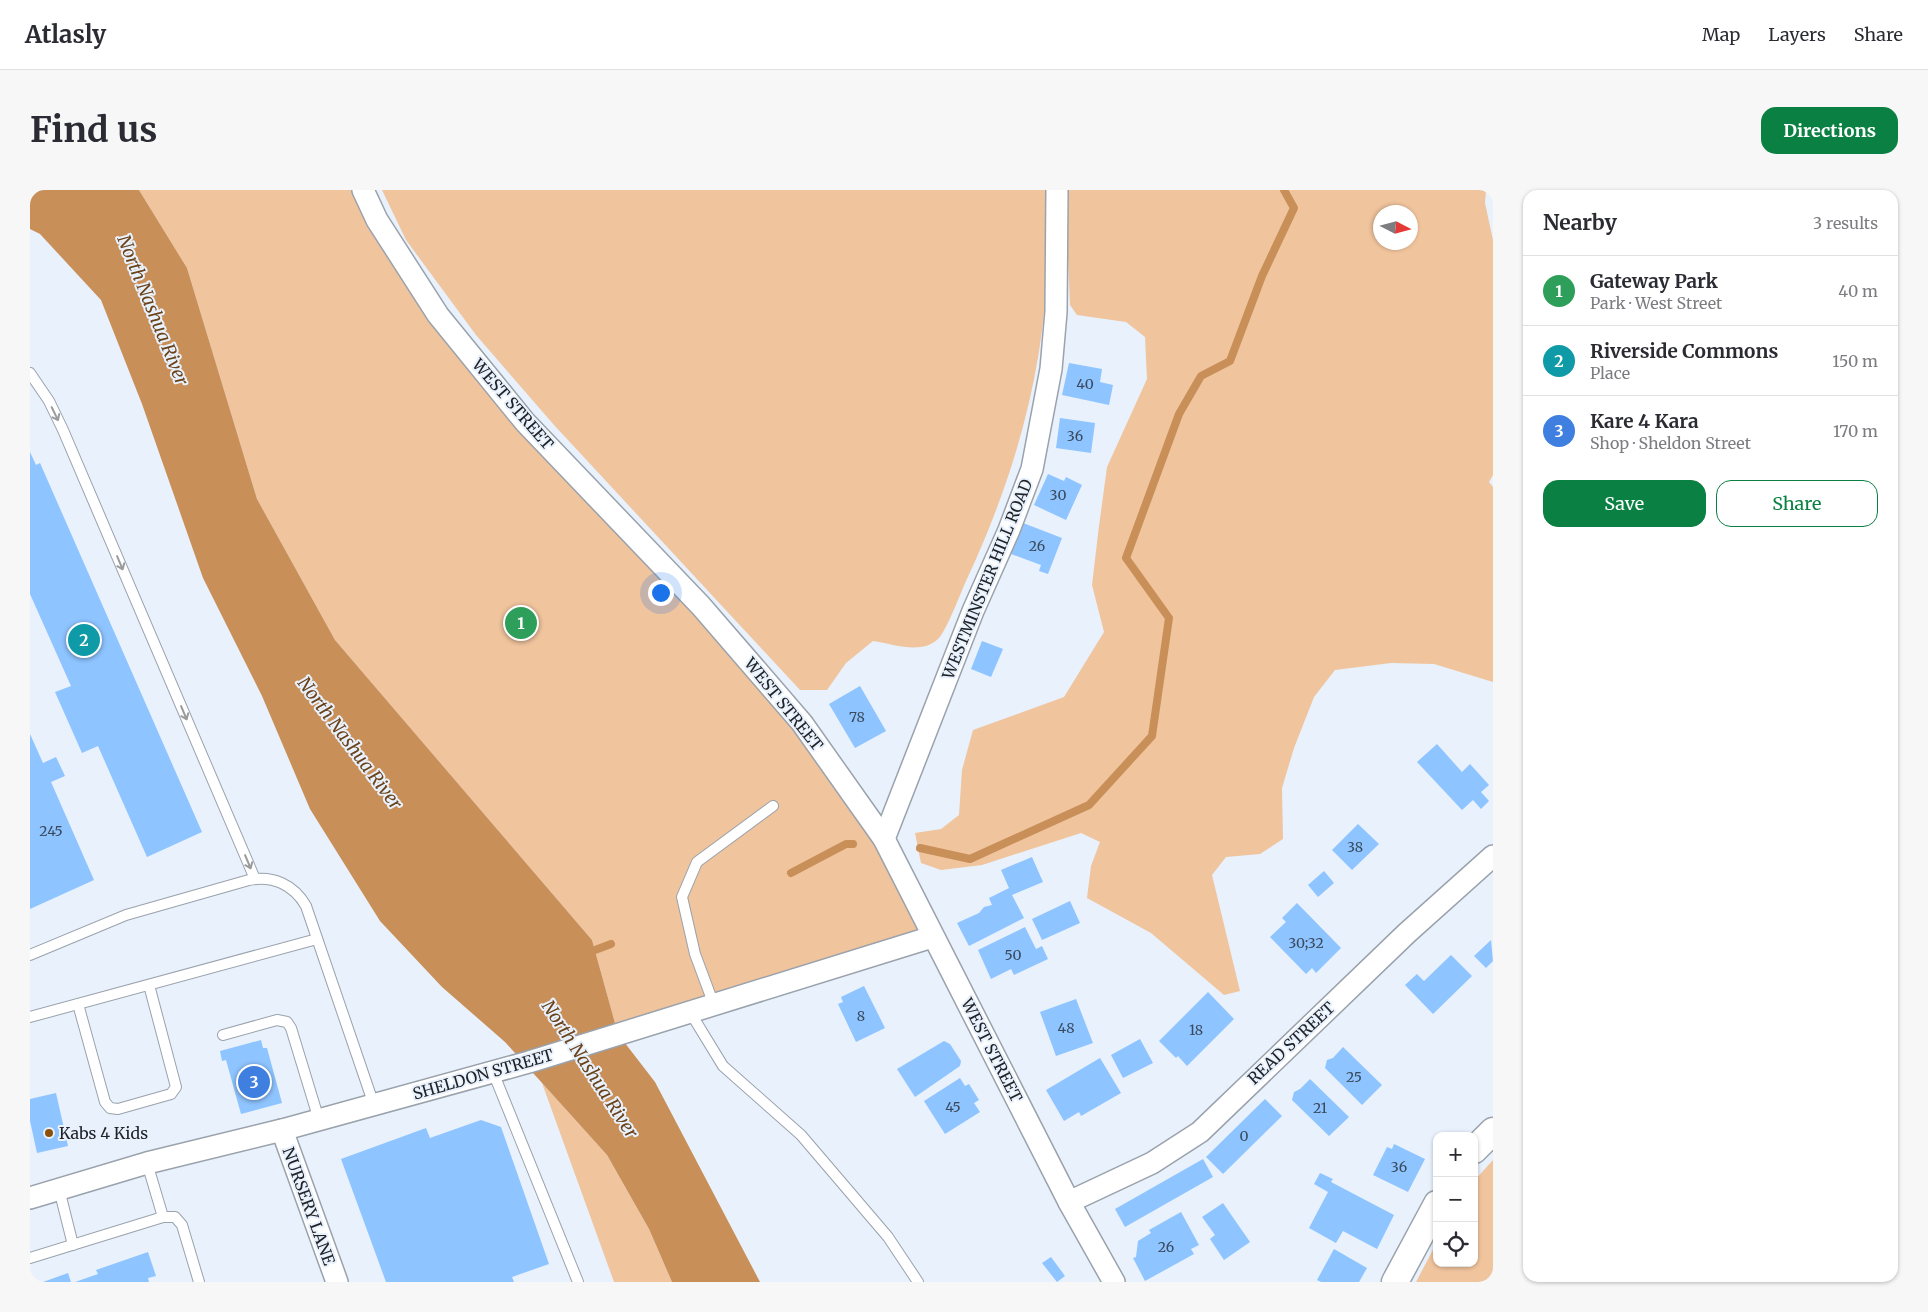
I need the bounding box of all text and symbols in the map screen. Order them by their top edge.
text: Atlasly [25,19,106,50]
text: Map [1702,23,1740,46]
text: Layers [1768,23,1826,46]
text: Share [1854,23,1903,46]
button: Directions [1761,107,1898,154]
text: Find us [30,108,157,152]
north arrow [1373,205,1418,250]
text: Nearby [1543,209,1617,236]
text: 3 results [1813,213,1878,233]
water label: North Nashua River [112,232,194,389]
text: Gateway Park [1590,269,1718,293]
text: 1 [1555,281,1563,301]
text: 40 m [1838,281,1878,301]
text: Park · West Street [1590,293,1722,313]
text: Riverside Commons [1590,339,1778,363]
text: 2 [1554,351,1564,371]
text: 150 m [1832,351,1878,371]
street label: WEST STREET [468,354,558,453]
text: Place [1590,363,1630,383]
house number: 40 [1076,375,1094,393]
one-way arrow [50,407,60,422]
text: Kare 4 Kara [1590,409,1699,433]
text: 3 [1554,421,1564,441]
text: 170 m [1833,421,1878,441]
house number: 36 [1067,427,1083,445]
text: Shop · Sheldon Street [1590,433,1751,453]
street label: WESTMINSTER HILL ROAD [937,476,1036,683]
button: Save [1543,480,1706,527]
button: Share [1716,480,1878,527]
house number: 30 [1050,486,1066,504]
house number: 26 [1029,537,1045,555]
one-way arrow [116,556,125,571]
your location [648,580,674,606]
pin: 1 [505,604,537,642]
pin: 2 [68,621,100,659]
street label: WEST STREET [740,653,828,754]
water label: North Nashua River [293,672,408,814]
one-way arrow [180,705,189,720]
house number: 78 [849,708,865,726]
house number: 245 [39,822,63,840]
house number: 38 [1347,838,1363,856]
one-way arrow [244,854,253,869]
house number: 30;32 [1288,934,1324,952]
house number: 50 [1005,946,1021,964]
street label: WEST STREET [957,994,1027,1105]
water label: North Nashua River [537,996,644,1143]
street label: READ STREET [1243,998,1339,1088]
house number: 8 [857,1007,865,1025]
house number: 48 [1058,1019,1074,1037]
house number: 18 [1189,1021,1203,1039]
street label: SHELDON STREET [410,1044,556,1104]
pin: 3 [238,1063,270,1101]
house number: 25 [1346,1068,1362,1086]
house number: 45 [945,1098,961,1116]
house number: 21 [1313,1099,1327,1117]
place label: Kabs 4 Kids [59,1123,148,1143]
marker: Kabs 4 Kids [43,1127,55,1139]
house number: 0 [1239,1127,1249,1145]
map controls [1433,1132,1478,1267]
button: + [1433,1132,1478,1177]
street label: NURSERY LANE [278,1144,340,1269]
house number: 36 [1391,1158,1407,1176]
button: − [1433,1177,1478,1222]
button: locate [1433,1222,1478,1267]
house number: 26 [1158,1238,1174,1256]

